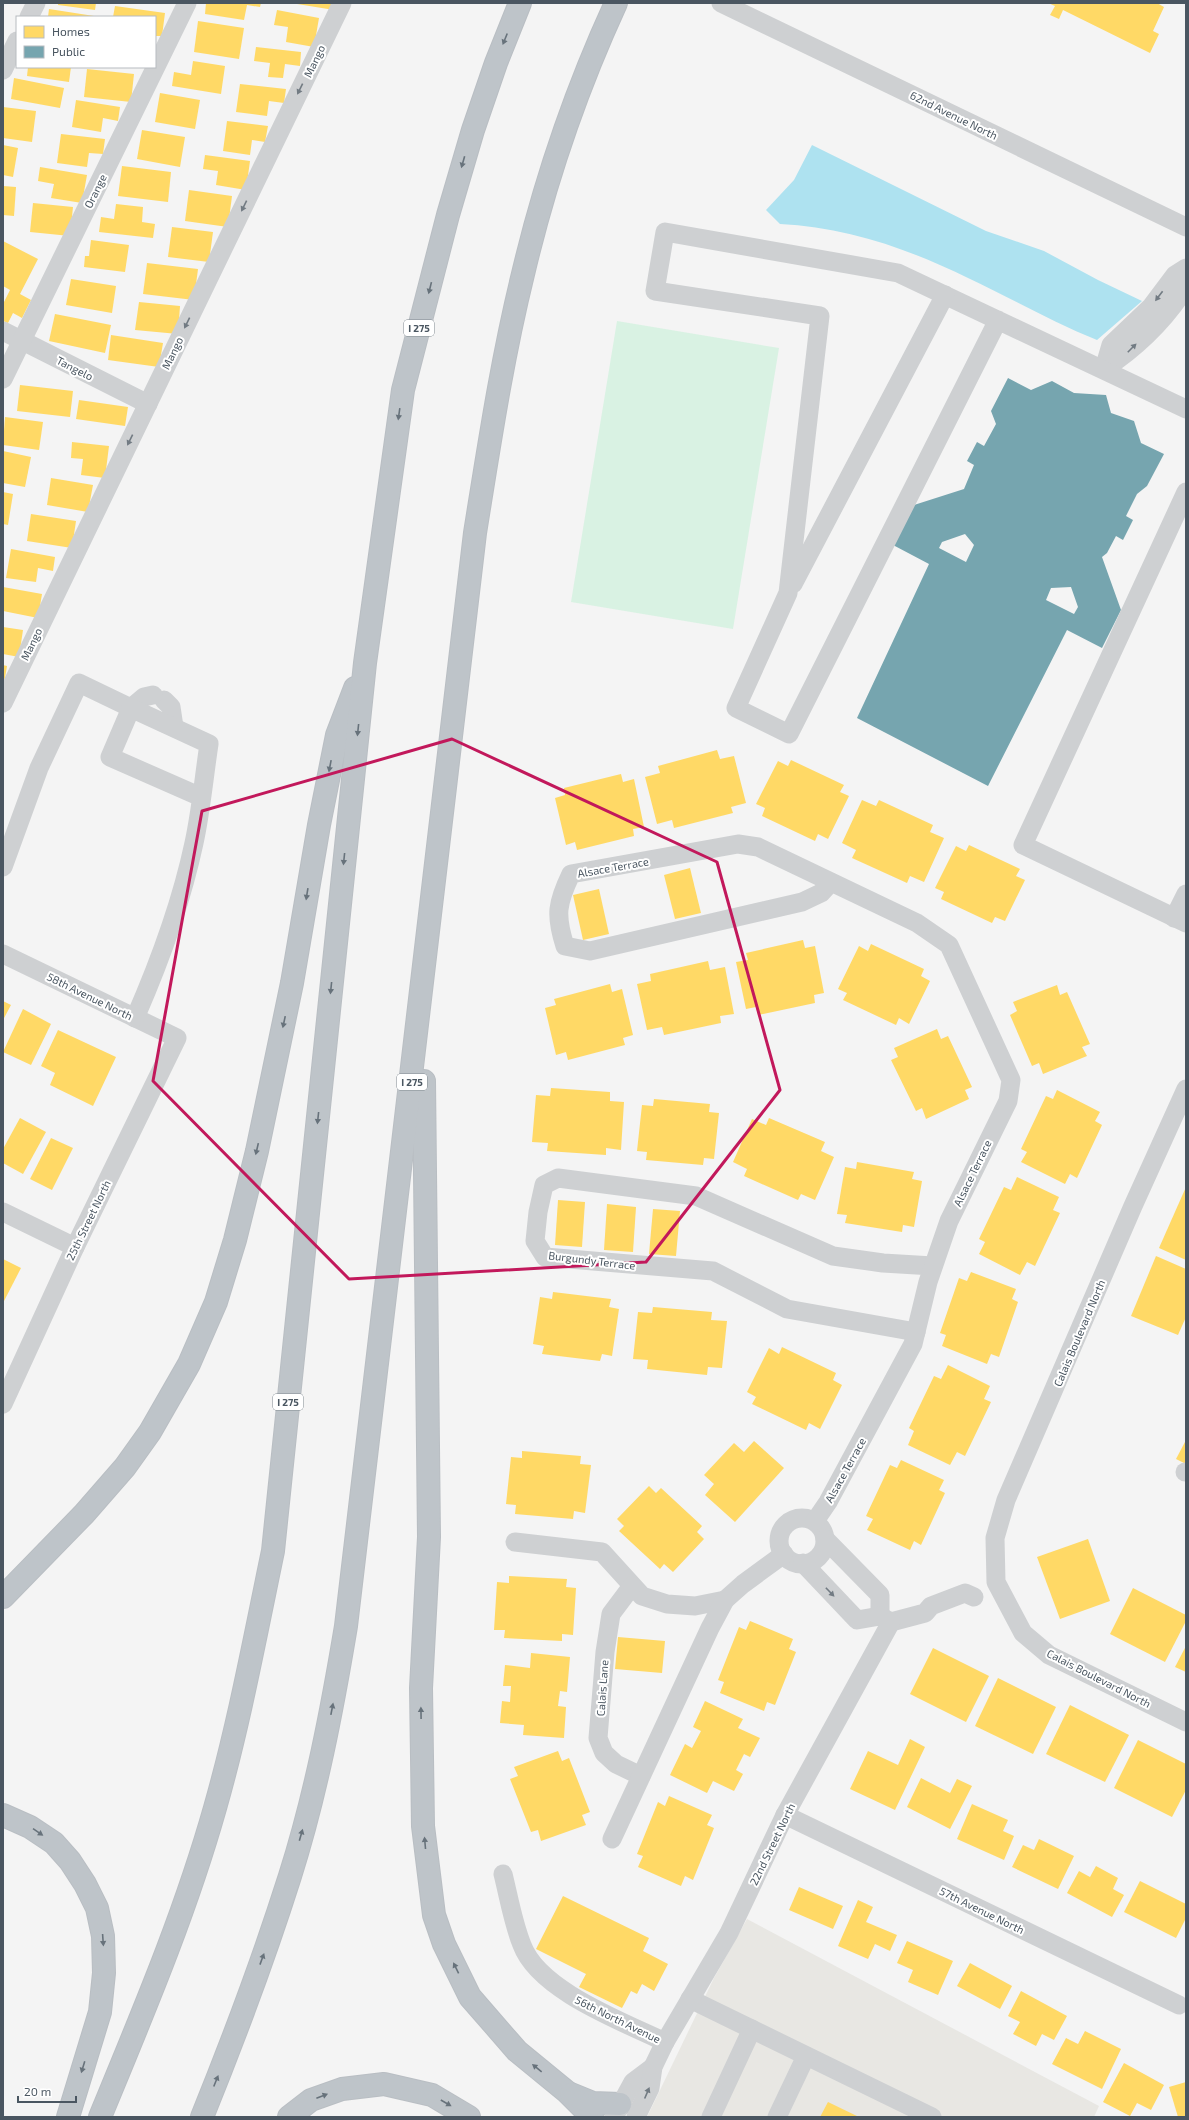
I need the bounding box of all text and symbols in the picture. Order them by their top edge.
legend [16,16,156,68]
text: Homes [52,24,90,38]
one-way arrow [502,34,508,46]
street label: Mango [301,43,327,79]
text: Public [52,44,85,58]
one-way arrow [297,83,303,94]
street label: 62nd Avenue North [908,88,1000,142]
one-way arrow [460,156,466,168]
street label: Orange [81,172,109,210]
one-way arrow [241,200,247,211]
one-way arrow [427,282,433,294]
one-way arrow [1155,291,1163,301]
one-way arrow [184,317,190,328]
road number: I 275 [404,320,434,336]
street label: Mango [159,335,185,371]
one-way arrow [1127,344,1137,353]
street label: Tangelo [55,353,95,383]
one-way arrow [396,408,402,420]
one-way arrow [127,434,133,445]
street label: Mango [18,626,44,662]
one-way arrow [355,724,361,736]
one-way arrow [327,760,333,772]
one-way arrow [341,853,347,865]
street label: Alsace Terrace [576,854,650,880]
one-way arrow [304,888,310,900]
street label: 58th Avenue North [45,970,135,1022]
one-way arrow [327,982,334,994]
one-way arrow [281,1016,287,1028]
road number: I 275 [397,1074,427,1090]
one-way arrow [314,1111,321,1124]
street label: Alsace Terrace [950,1138,994,1208]
one-way arrow [253,1143,259,1155]
street label: 25th Street North [63,1178,113,1262]
street label: Burgundy Terrace [548,1248,636,1272]
street label: Calais Boulevard North [1051,1278,1107,1388]
road number: I 275 [273,1394,303,1410]
street label: Alsace Terrace [822,1435,868,1505]
one-way arrow [825,1587,834,1596]
street label: Calais Boulevard North [1045,1646,1153,1710]
street label: Calais Lane [594,1659,610,1717]
one-way arrow [330,1703,336,1715]
one-way arrow [418,1706,424,1719]
street label: 22nd Street North [747,1801,797,1887]
one-way arrow [32,1829,44,1836]
one-way arrow [299,1829,305,1841]
one-way arrow [421,1837,428,1849]
street label: 57th Avenue North [938,1884,1026,1936]
one-way arrow [100,1933,107,1946]
one-way arrow [259,1953,265,1965]
one-way arrow [453,1962,459,1973]
street label: 56th North Avenue [573,1993,663,2045]
one-way arrow [80,2061,86,2073]
one-way arrow [532,2063,542,2072]
one-way arrow [214,2074,220,2086]
scale bar [18,2078,76,2104]
text: 20 m [24,2084,51,2098]
one-way arrow [645,2086,651,2098]
one-way arrow [316,2093,328,2099]
one-way arrow [441,2100,452,2107]

